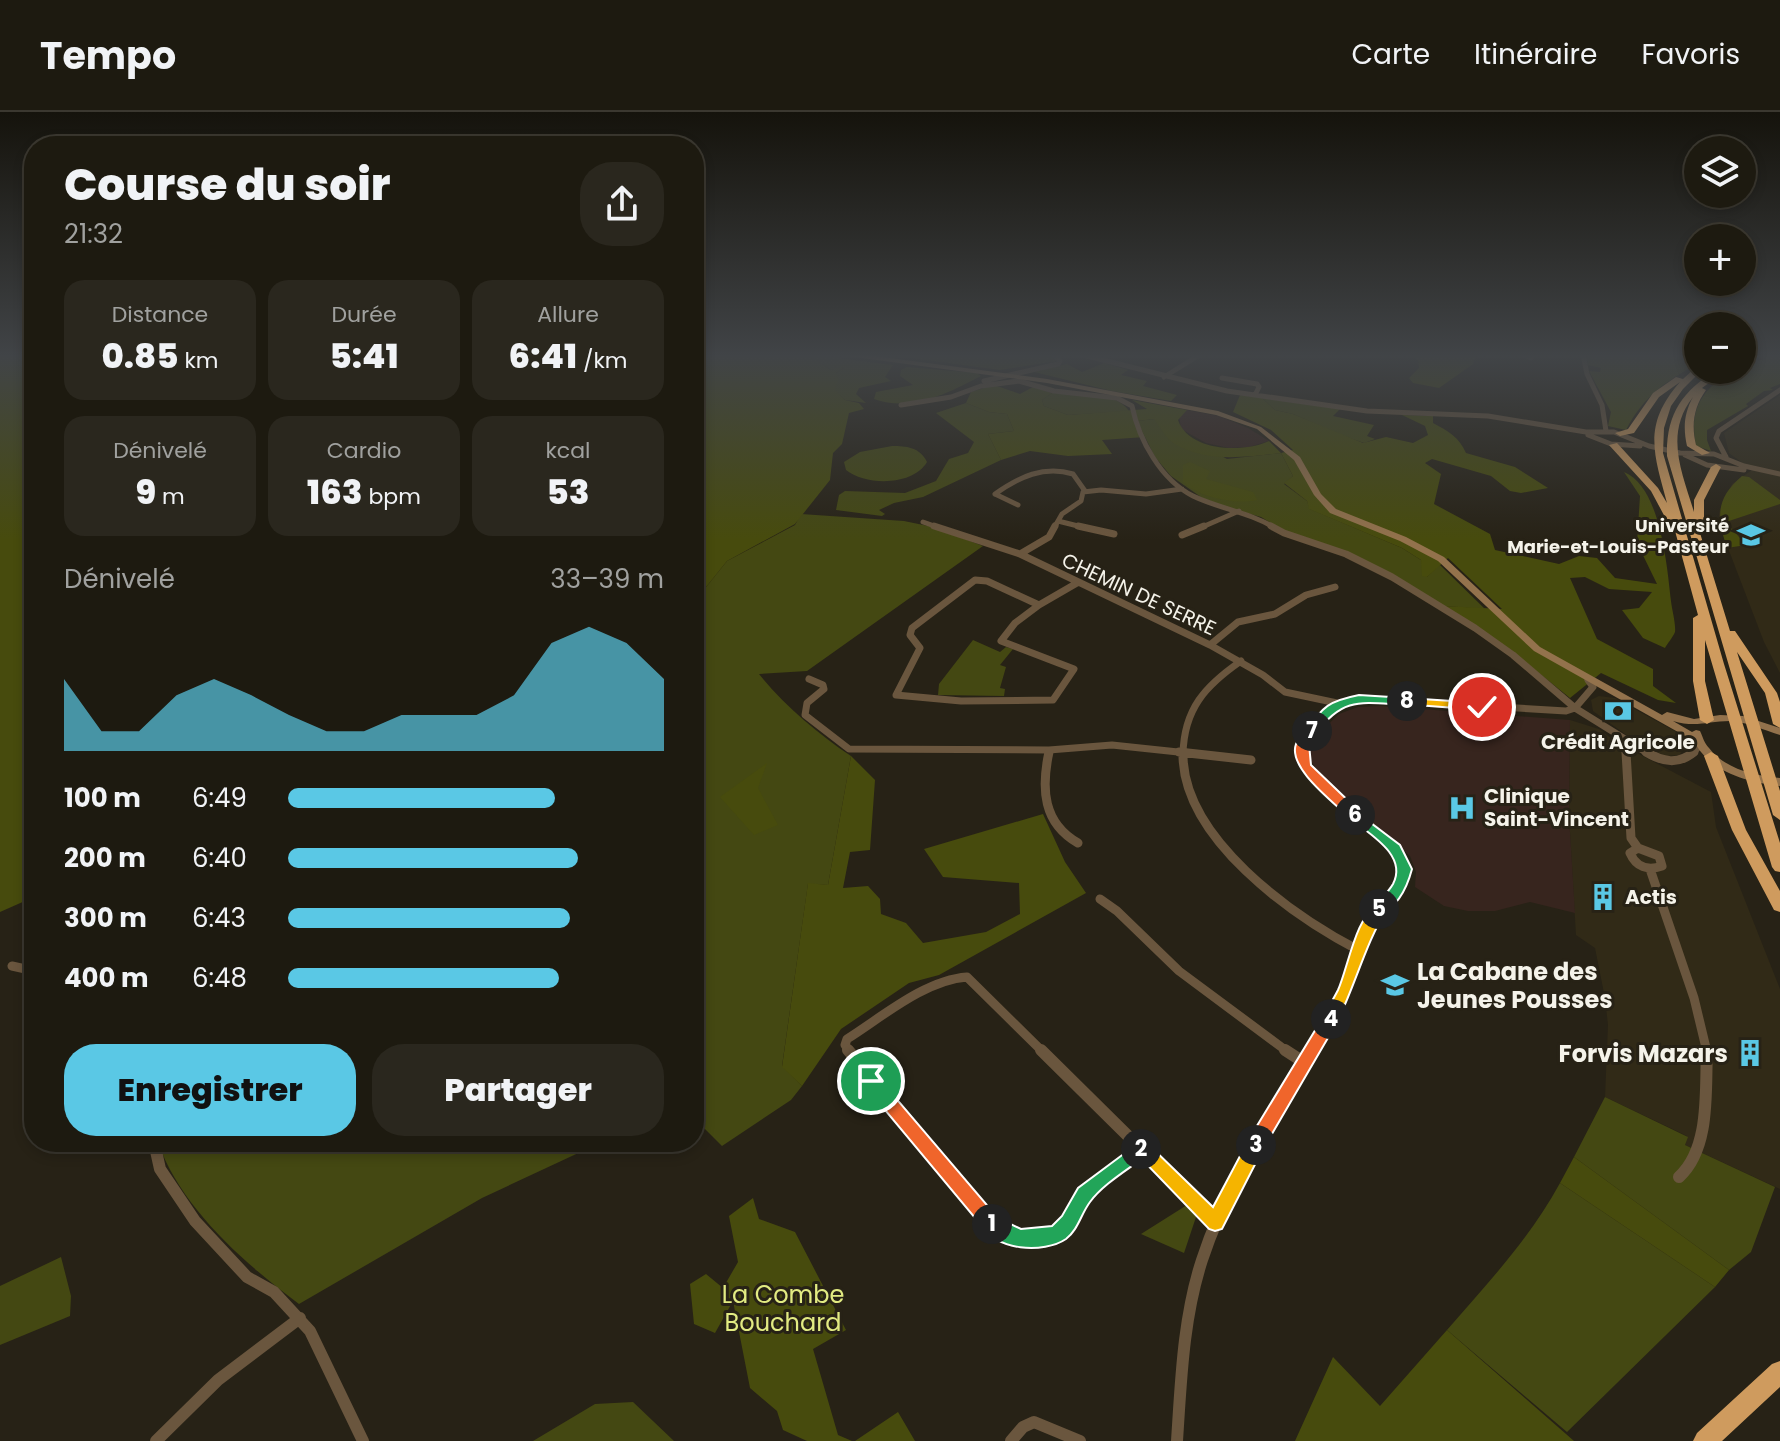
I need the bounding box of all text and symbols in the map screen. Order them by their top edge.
text: Tempo [40,29,176,82]
text: Carte [1352,35,1430,74]
text: Itinéraire [1474,35,1597,74]
text: Favoris [1641,35,1740,74]
map controls [1684,136,1756,384]
button: layers [1684,136,1756,208]
text: Course du soir [64,154,390,215]
button: share [580,162,664,246]
text: 21:32 [64,216,123,252]
button: + [1684,224,1756,296]
text: Distance [112,299,208,330]
text: Durée [331,299,397,330]
text: Allure [537,299,599,330]
button: − [1684,312,1756,384]
text: 0.85 [102,332,179,380]
text: 5:41 [329,332,399,380]
text: 6:41 [509,332,577,380]
text: km [179,345,218,376]
text: /km [577,345,627,376]
text: Dénivelé [113,435,207,466]
text: Cardio [327,435,401,466]
text: kcal [546,435,590,466]
text: 9 [135,468,156,516]
text: 163 [307,468,363,516]
text: 53 [546,468,590,516]
text: m [156,481,185,512]
text: bpm [363,481,421,512]
place label: Université Marie-et-Louis-Pasteur [1507,513,1729,559]
school or university icon: Université Marie-et-Louis-Pasteur [1736,520,1766,550]
street label: CHEMIN DE SERRE [1057,546,1221,642]
text: Dénivelé [64,561,175,597]
text: 33–39 m [550,561,664,597]
pin [1448,673,1516,741]
pin: 8 [1387,681,1427,721]
text: 8 [1400,685,1414,716]
icon: check [1460,685,1504,729]
bank icon: Crédit Agricole [1603,696,1633,726]
pin: 7 [1292,711,1332,751]
text: 7 [1306,715,1318,746]
place label: Crédit Agricole [1541,728,1695,756]
text: 100 m [64,780,141,816]
text: 6:49 [192,780,247,816]
place label: Clinique Saint-Vincent [1484,782,1629,833]
hospital icon: Clinique Saint-Vincent [1447,793,1477,823]
pin: 6 [1335,795,1375,835]
text: 6 [1348,799,1362,830]
text: 200 m [64,840,146,876]
text: 6:40 [192,840,247,876]
building icon: Actis [1588,882,1618,912]
place label: Actis [1625,883,1677,911]
pin: 5 [1359,889,1399,929]
text: 5 [1372,893,1386,924]
text: 300 m [64,900,147,936]
text: 6:43 [192,900,246,936]
place label: La Cabane des Jeunes Pousses [1417,955,1613,1016]
text: 400 m [64,960,149,996]
text: 6:48 [192,960,247,996]
school or university icon: La Cabane des Jeunes Pousses [1380,970,1410,1000]
pin: 4 [1311,999,1351,1039]
text: 4 [1324,1003,1338,1034]
place label: Forvis Mazars [1559,1037,1728,1070]
building icon: Forvis Mazars [1735,1038,1765,1068]
button: Enregistrer [64,1044,356,1136]
button: Partager [372,1044,664,1136]
pin [837,1047,905,1115]
icon: arrive [849,1059,893,1103]
pin: 3 [1236,1125,1276,1165]
pin: 2 [1121,1129,1161,1169]
text: 3 [1249,1129,1263,1160]
text: 2 [1135,1133,1147,1164]
pin: 1 [972,1204,1012,1244]
text: 1 [988,1208,996,1239]
park label: La Combe Bouchard [722,1278,844,1339]

